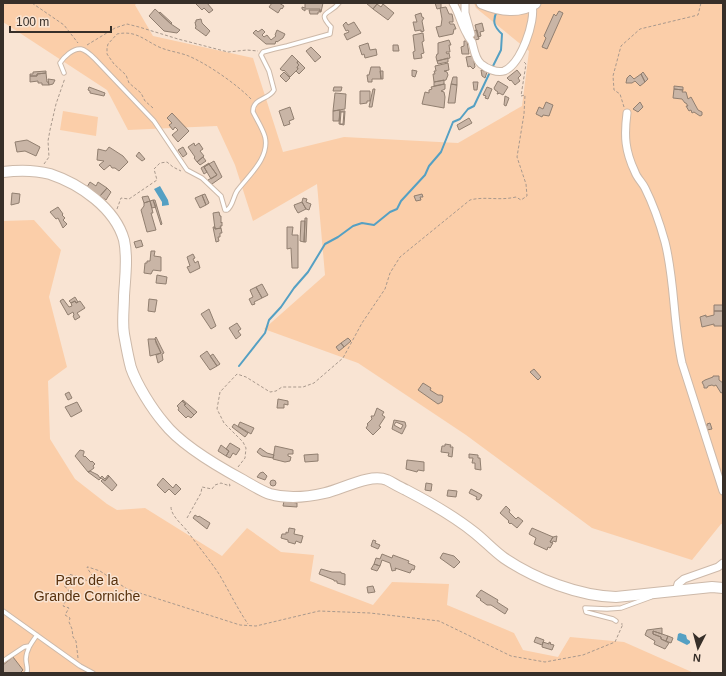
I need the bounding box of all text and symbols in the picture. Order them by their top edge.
scale bar [10,8,111,34]
text: 100 m [16,15,49,29]
park label: Parc de la Grande Corniche [34,572,141,604]
north arrow [678,628,718,668]
text: N [692,652,702,664]

